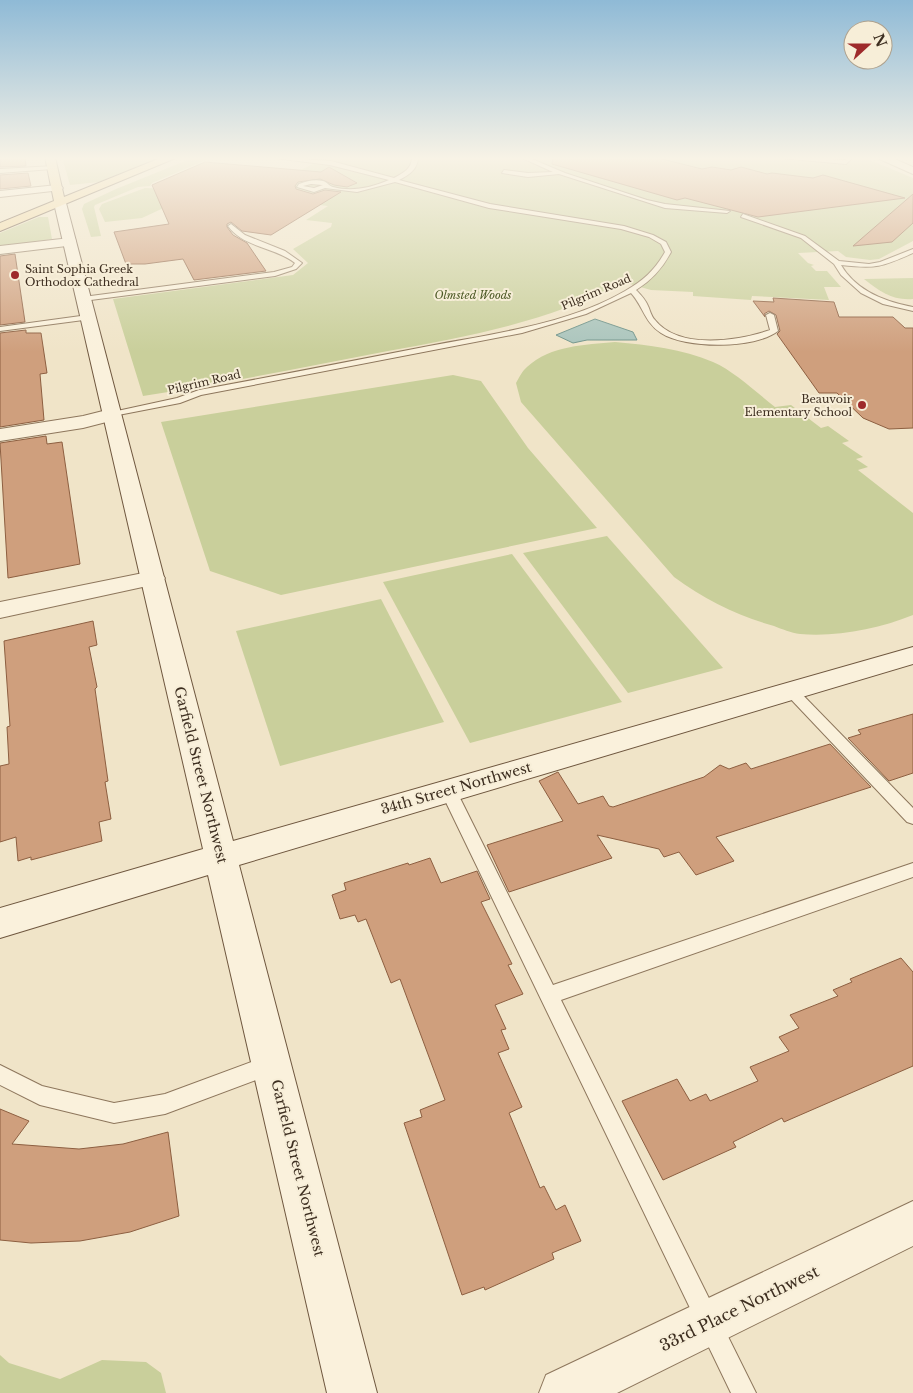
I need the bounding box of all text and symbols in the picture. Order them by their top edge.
north arrow [843,20,893,70]
text: N [869,31,891,50]
place label: Saint Sophia Greek Orthodox Cathedral [25,262,139,289]
marker: Saint Sophia Greek Orthodox Cathedral [9,269,21,281]
street label: Pilgrim Road [559,271,634,313]
park label: Olmsted Woods [434,288,512,302]
street label: Pilgrim Road [166,367,243,397]
place label: Beauvoir Elementary School [745,392,853,419]
marker: Beauvoir Elementary School [856,399,868,411]
street label: Garfield Street Northwest [170,685,232,866]
street label: 34th Street Northwest [379,758,534,818]
street label: Garfield Street Northwest [267,1078,329,1259]
street label: 33rd Place Northwest [656,1261,822,1355]

